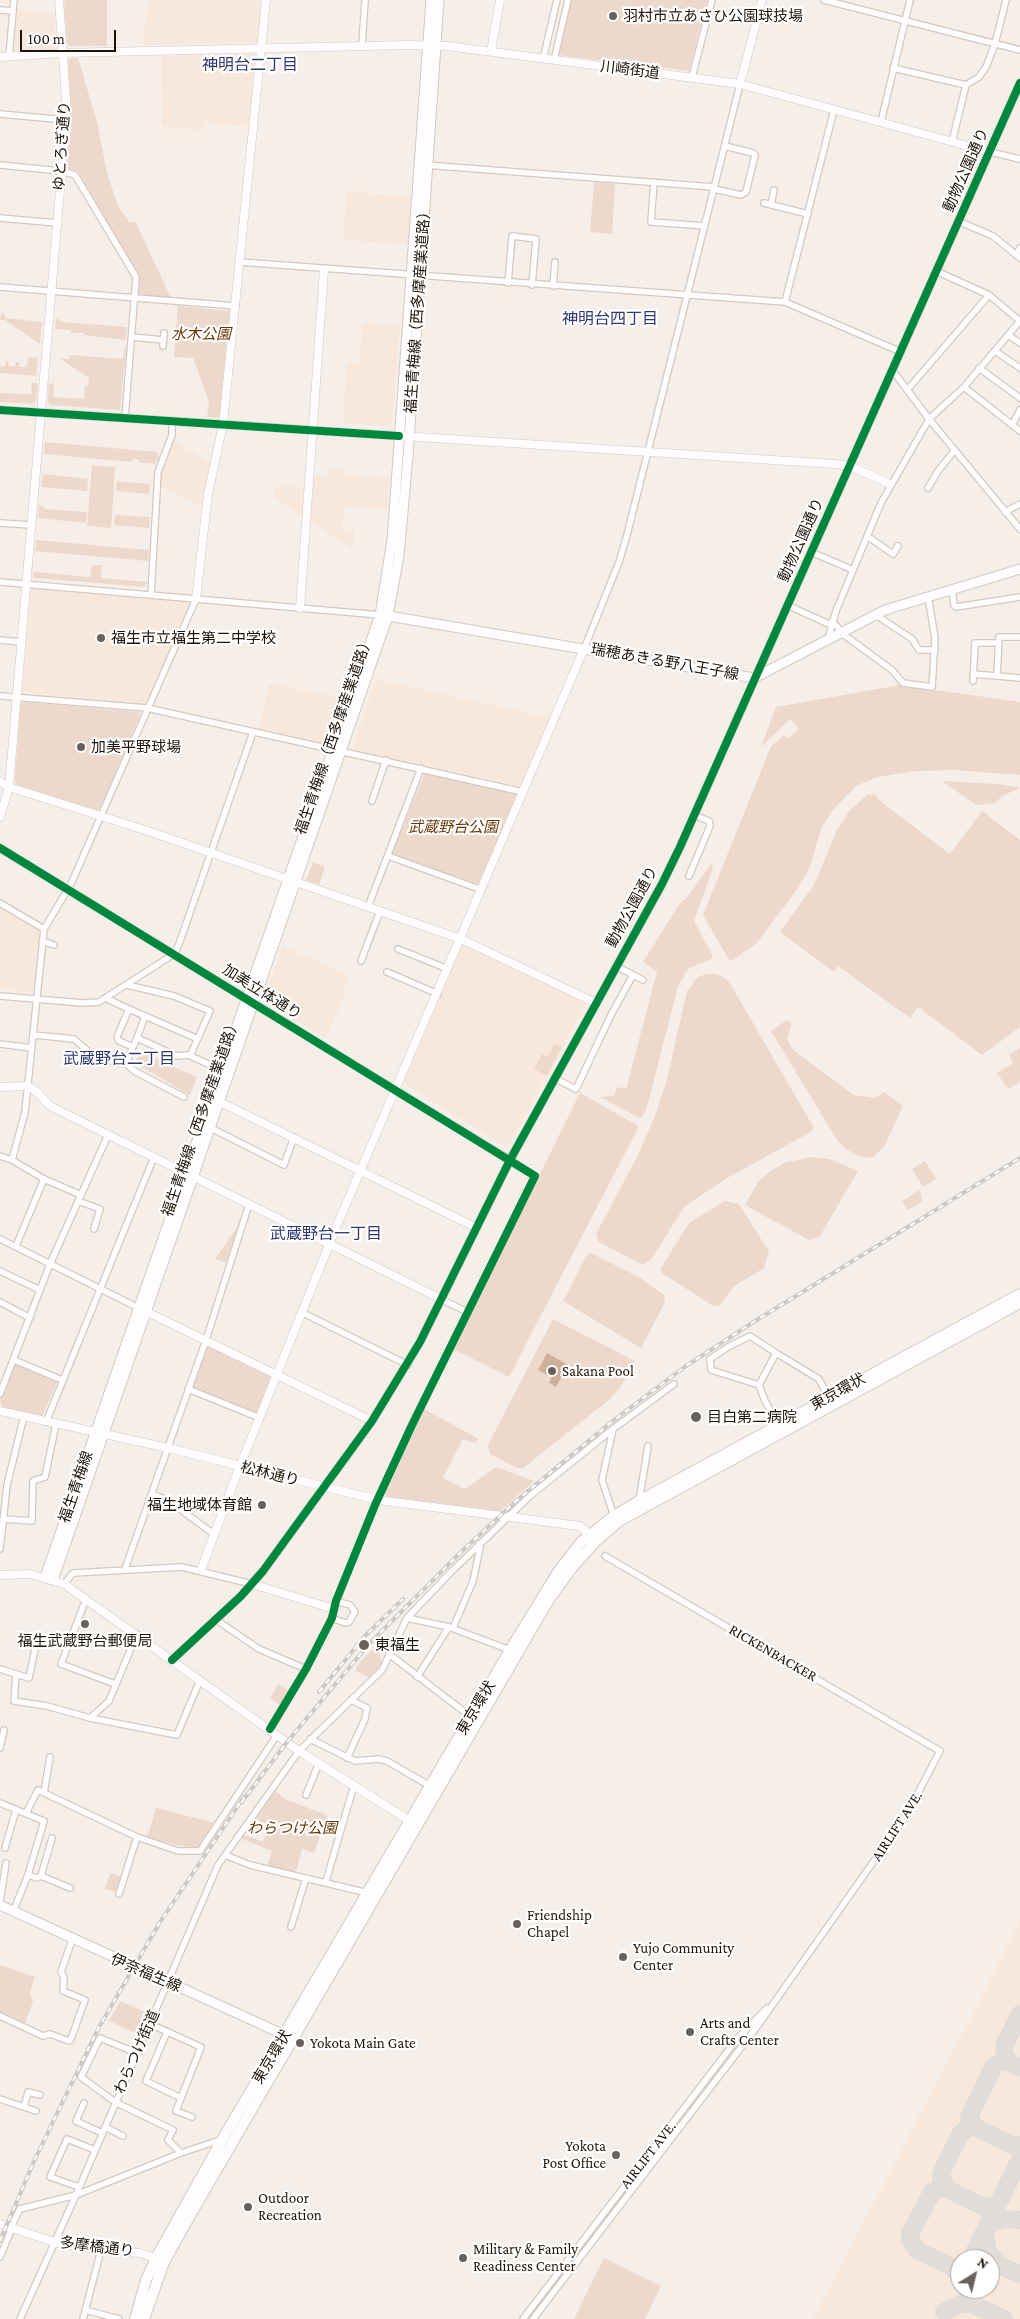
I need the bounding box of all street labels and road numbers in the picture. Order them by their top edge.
street label: 川崎街道 [599,57,661,83]
street label: ゆとろぎ通り [50,100,74,192]
street label: 動物公園通り [939,125,993,215]
street label: 福生青梅線（西多摩産業道路） [402,204,434,414]
street label: 動物公園通り [774,495,828,585]
street label: 福生青梅線（西多摩産業道路） [291,633,377,837]
street label: 瑞穂あきる野八王子線 [590,640,740,684]
street label: 動物公園通り [602,863,662,951]
street label: 加美立体通り [219,961,305,1023]
street label: 福生青梅線（西多摩産業道路） [158,1015,244,1219]
street label: 東京環状 [807,1370,869,1414]
street label: 福生青梅線 [55,1449,97,1525]
street label: 松林通り [239,1458,301,1490]
street label: RICKENBACKER [726,1621,820,1685]
street label: 東京環状 [453,1678,499,1738]
street label: AIRLIFT AVE. [868,1787,926,1865]
street label: 伊奈福生線 [108,1950,184,1996]
street label: わらつけ街道 [110,2007,164,2097]
street label: 東京環状 [249,2027,295,2087]
street label: AIRLIFT AVE. [616,2118,680,2192]
street label: 多摩橋通り [59,2233,135,2261]

